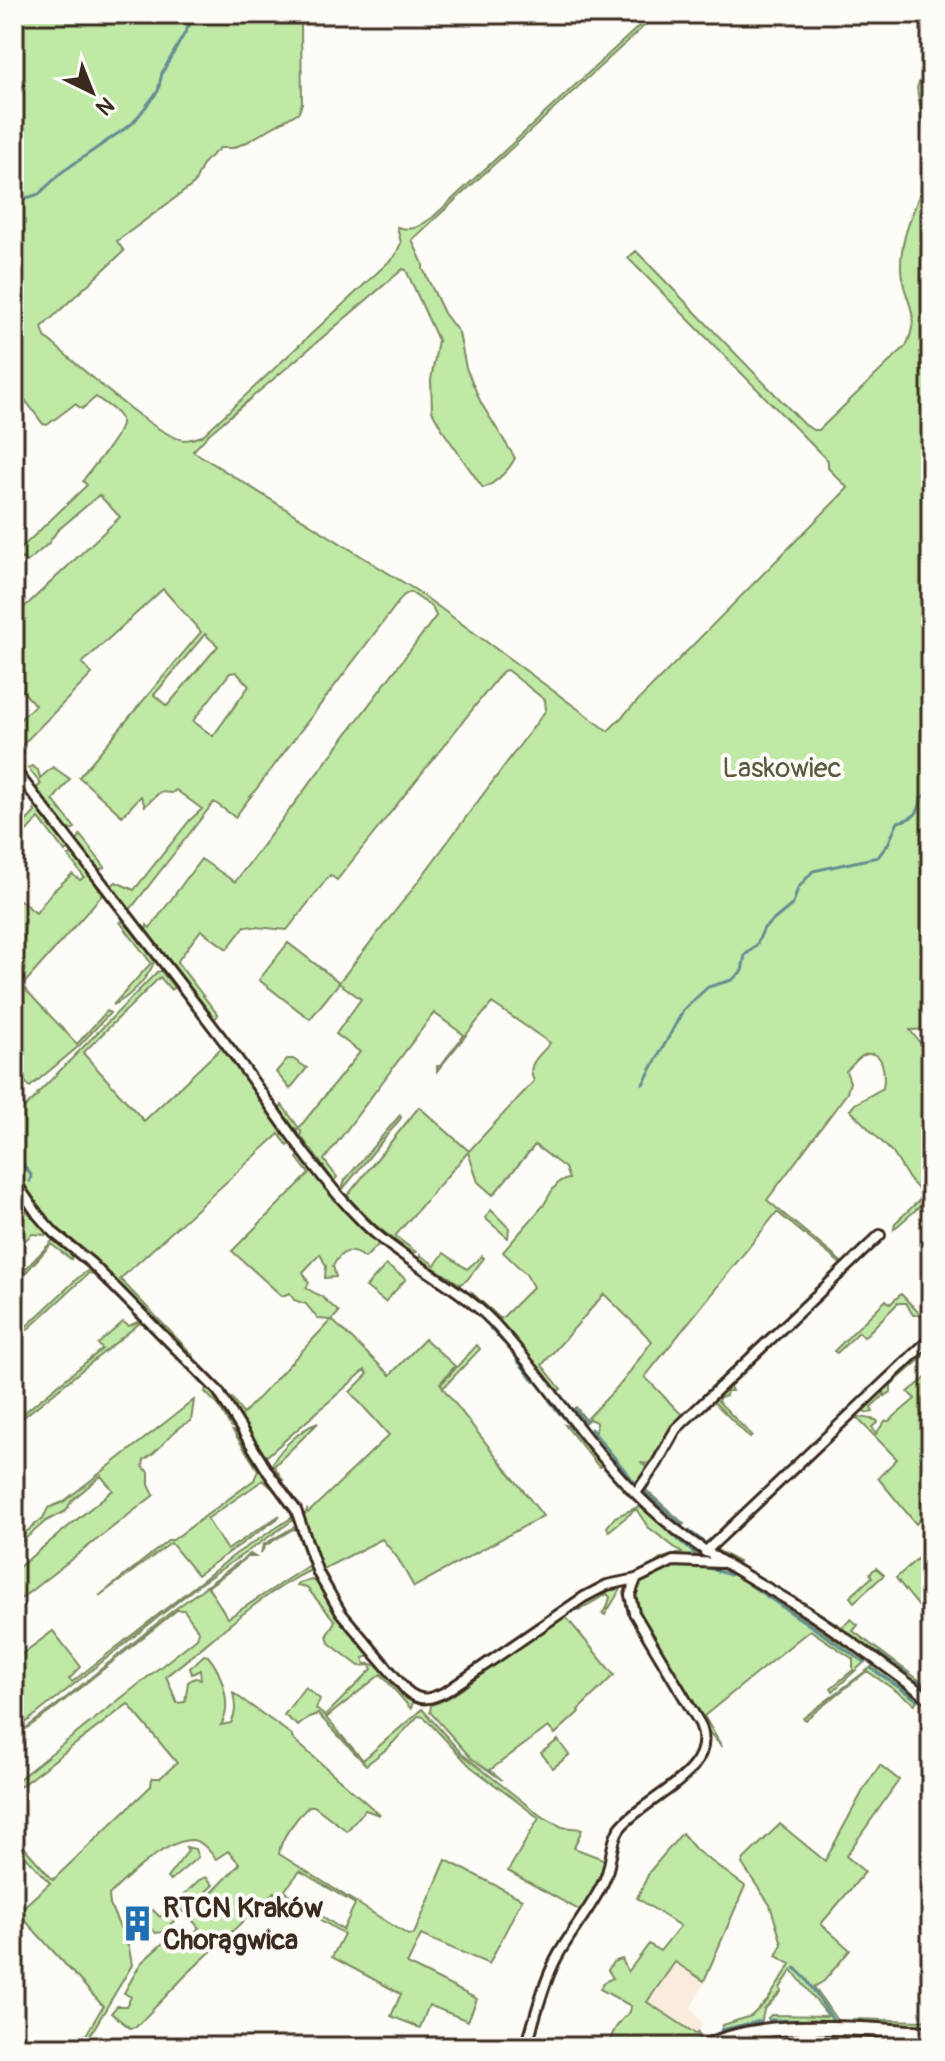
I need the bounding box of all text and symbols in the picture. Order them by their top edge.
north arrow [52,52,132,132]
text: N [90,91,120,121]
park label: Laskowiec [722,751,842,786]
place label: RTCN Kraków Chorągwica [163,1891,323,1958]
building icon: RTCN Kraków Chorągwica [118,1904,156,1942]

